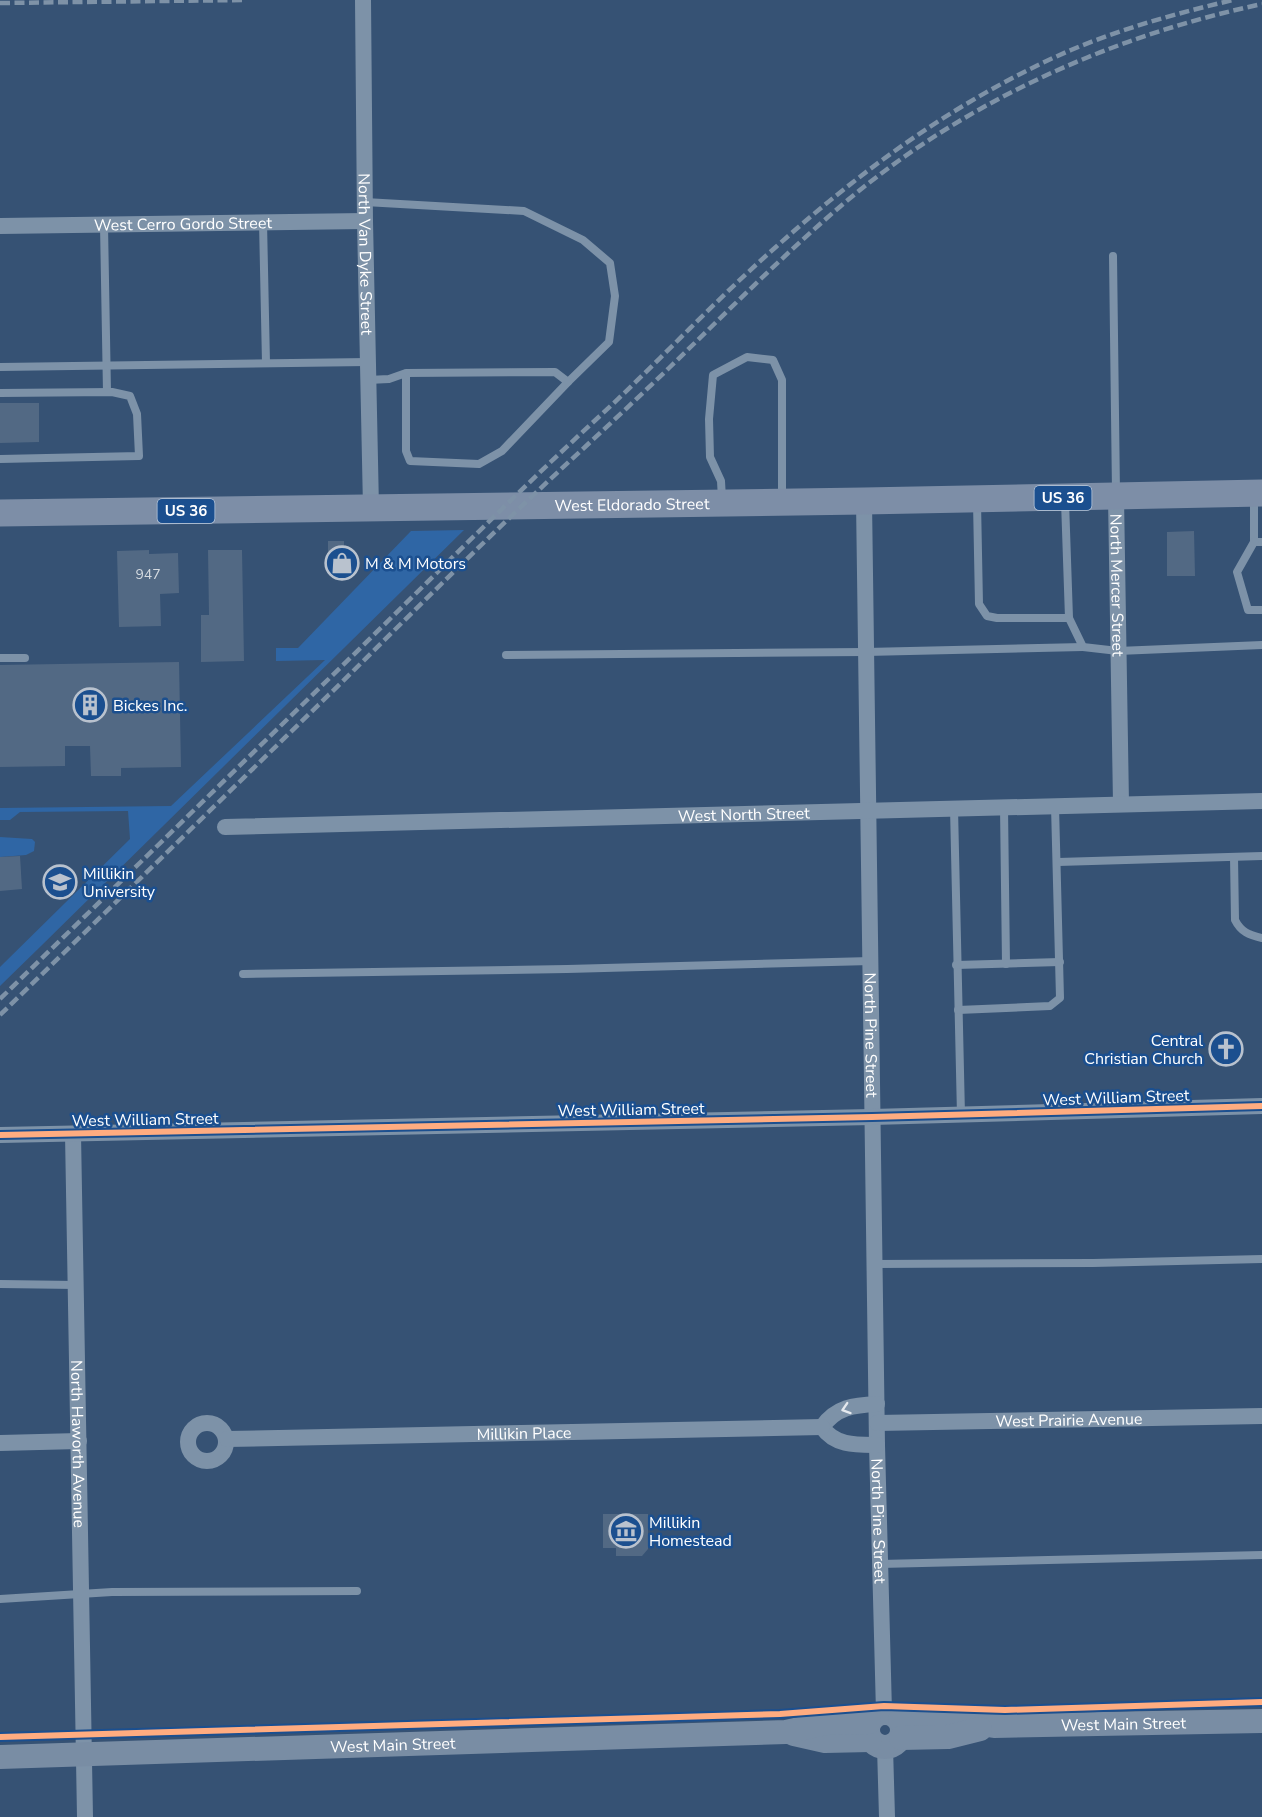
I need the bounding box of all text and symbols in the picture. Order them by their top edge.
street label: North Van Dyke Street [353,173,377,336]
street label: West Cerro Gordo Street [94,212,272,237]
road number: US 36 [1034,486,1092,510]
street label: West Eldorado Street [554,493,710,517]
road number: US 36 [158,499,214,523]
street label: North Mercer Street [1104,513,1129,657]
shop icon: M & M Motors [324,545,360,581]
place label: M & M Motors [365,553,466,575]
house number: 947 [135,565,161,584]
building icon: Bickes Inc. [72,687,108,723]
place label: Bickes Inc. [113,695,187,717]
street label: West North Street [678,802,811,828]
place label: Millikin University [83,863,156,903]
school or university icon: Millikin University [42,864,78,900]
street label: North Pine Street [858,972,882,1098]
place label: Central Christian Church [1084,1030,1203,1070]
church icon: Central Christian Church [1208,1031,1244,1067]
street label: West William Street [1042,1084,1190,1112]
street label: West William Street [557,1098,705,1122]
street label: West William Street [71,1108,219,1132]
street label: North Haworth Avenue [65,1360,90,1528]
one-way arrow [841,1401,852,1414]
street label: West Prairie Avenue [995,1408,1143,1433]
street label: Millikin Place [476,1422,572,1446]
street label: North Pine Street [865,1458,891,1584]
place label: Millikin Homestead [649,1512,732,1552]
museum icon: Millikin Homestead [608,1513,644,1549]
street label: West Main Street [1061,1712,1187,1737]
street label: West Main Street [330,1733,456,1758]

